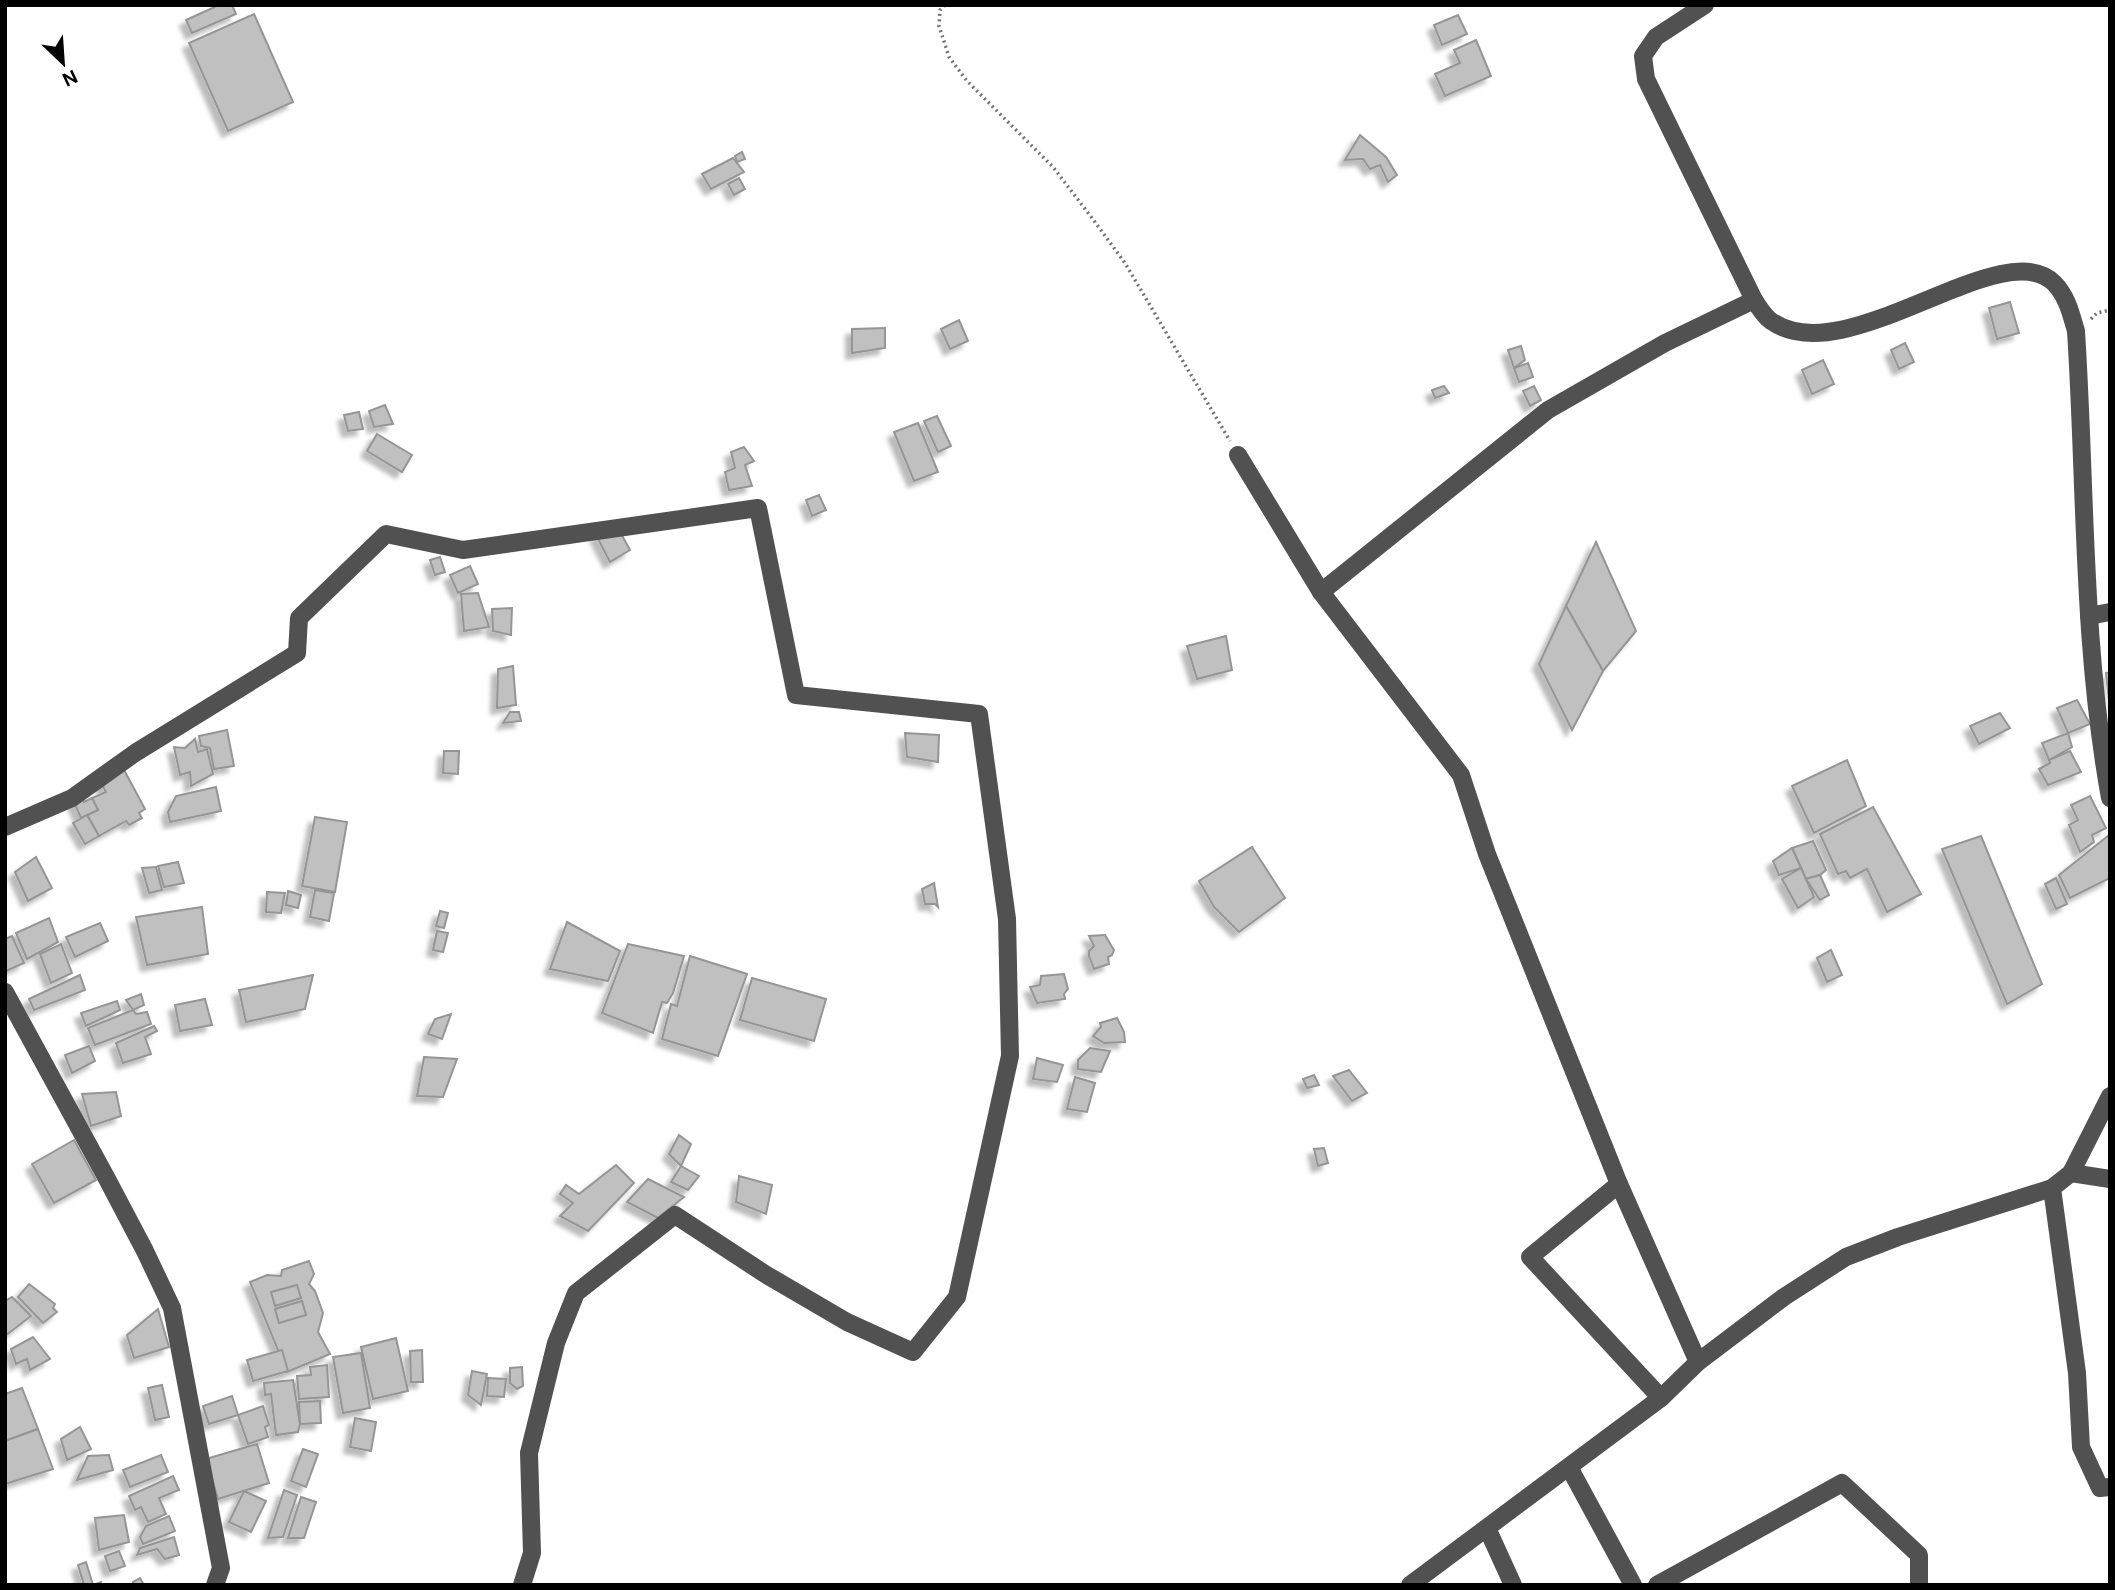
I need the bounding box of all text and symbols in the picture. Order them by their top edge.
north arrow [28,28,98,98]
text: N [58,64,82,92]

